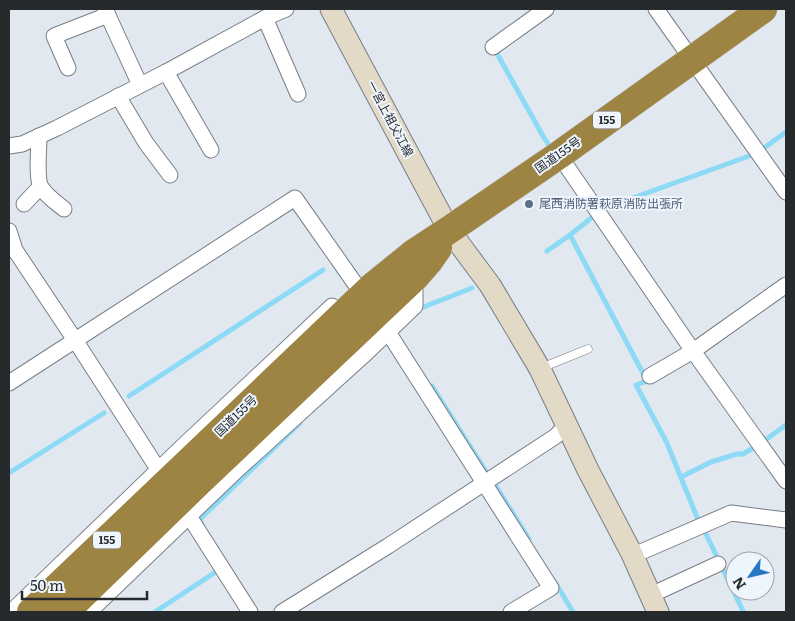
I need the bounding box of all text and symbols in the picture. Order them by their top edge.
street label: 一宮上祖父江線 [363,77,419,160]
road number: 155 [593,112,621,128]
street label: 国道155号 [531,132,584,177]
place label: 尾西消防署萩原消防出張所 [539,194,683,212]
marker: 尾西消防署萩原消防出張所 [523,198,535,210]
street label: 国道155号 [210,390,261,440]
road number: 155 [93,532,121,548]
north arrow [725,551,775,601]
scale bar [22,568,148,600]
text: 50 m [30,573,64,596]
text: N [727,573,750,594]

